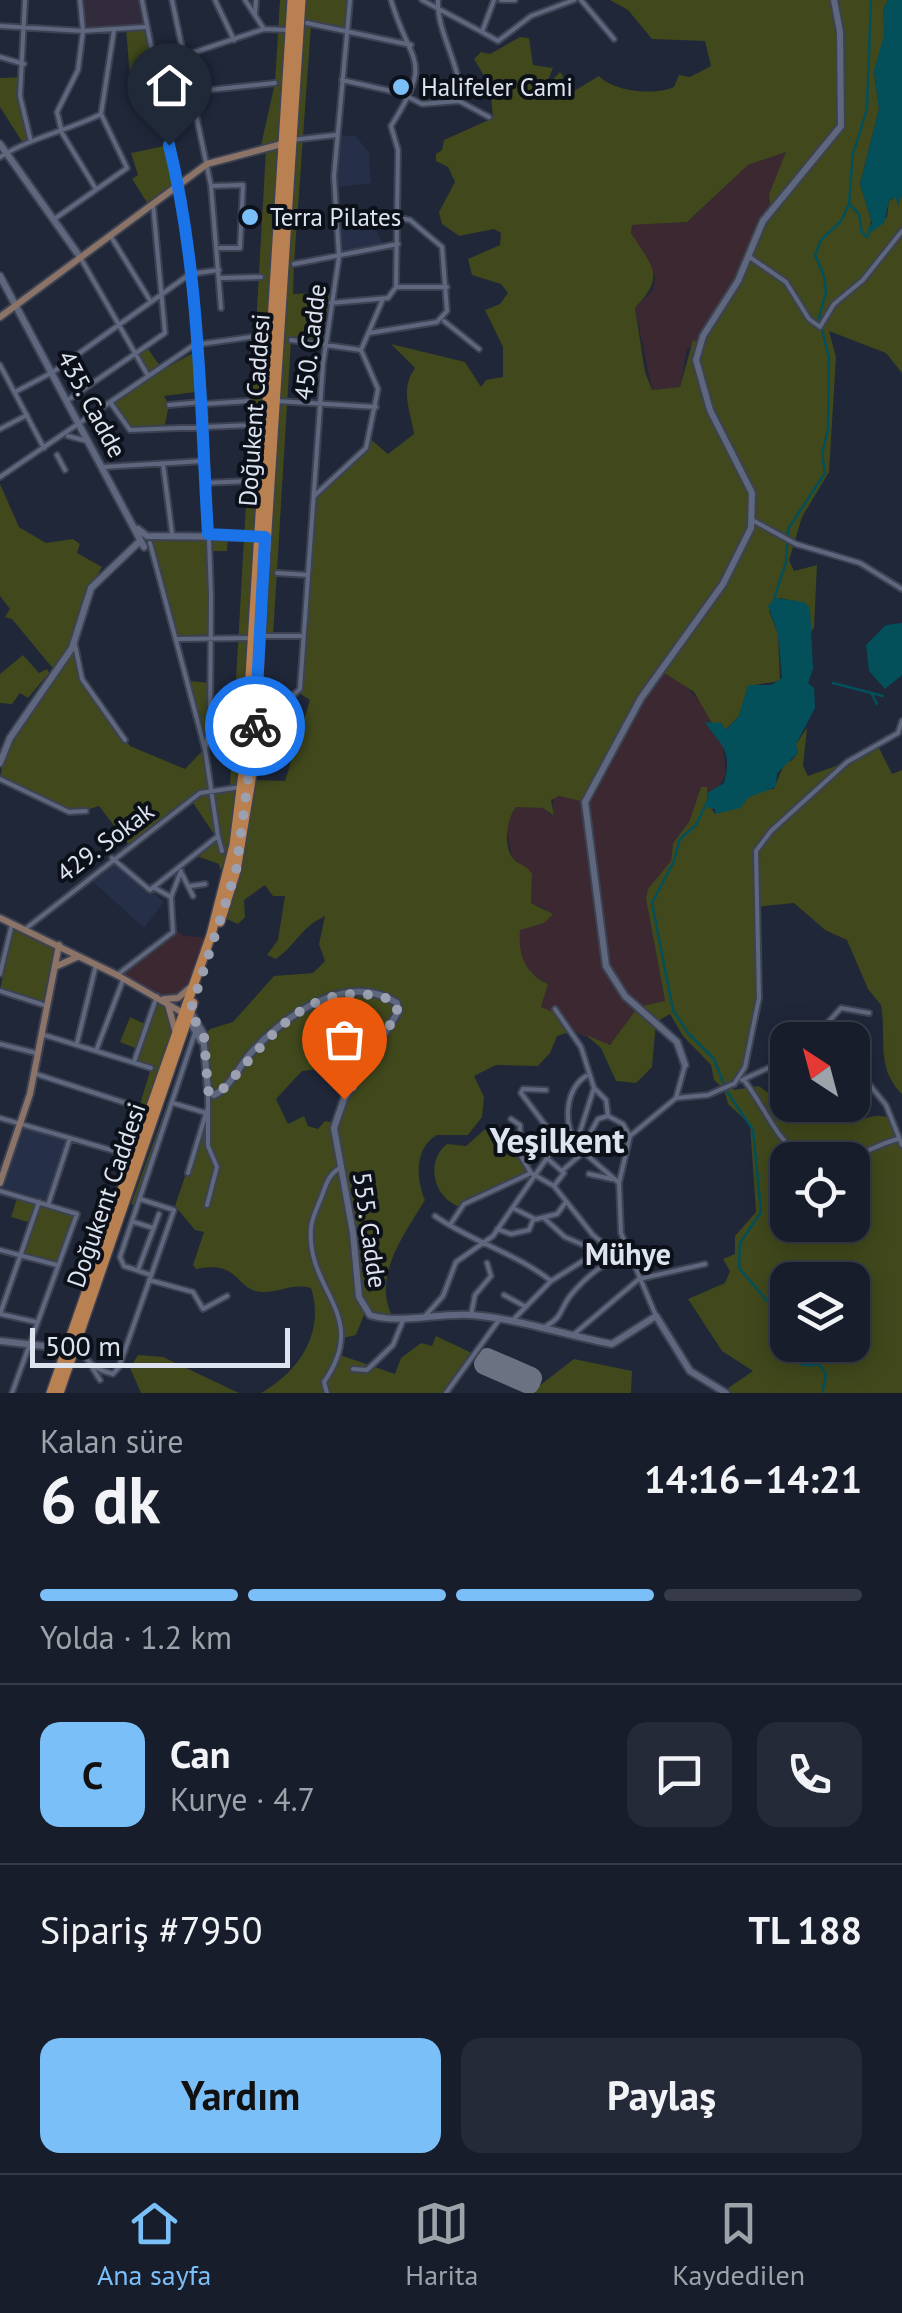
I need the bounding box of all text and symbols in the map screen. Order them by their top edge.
pin [127,43,212,146]
icon: home [142,58,197,113]
place label: Halifeler Cami [421,71,573,103]
marker: Halifeler Cami [390,76,412,98]
place label: Terra Pilates [270,201,401,233]
marker: Terra Pilates [239,206,261,228]
street label: 450. Cadde [287,282,333,402]
street label: Doğukent Caddesi [231,313,277,507]
street label: 435. Cadde [50,345,134,463]
courier [205,676,305,776]
icon: bike [228,699,283,754]
street label: 429. Sokak [50,795,160,889]
pin [302,997,387,1100]
icon: bag [317,1012,372,1067]
north arrow [770,1022,870,1122]
map controls [770,1022,870,1362]
street label: Doğukent Caddesi [59,1099,153,1291]
district label: Yeşilkent [488,1117,625,1163]
button: locate [770,1142,870,1242]
street label: 555. Cadde [346,1170,394,1290]
district label: Mühye [585,1234,671,1273]
button: layers [770,1262,870,1362]
scale bar [30,1323,290,1368]
text: 500 m [45,1327,121,1364]
text: Kalan süre [40,1420,184,1462]
text: 14:16–14:21 [644,1454,862,1503]
text: 6 dk [40,1457,160,1541]
text: Yolda · 1.2 km [40,1616,232,1658]
button: chat [627,1722,732,1827]
button: phone [757,1722,862,1827]
text: Can [170,1729,230,1778]
text: C [82,1750,103,1799]
text: Kurye · 4.7 [170,1778,315,1820]
text: Sipariş #7950 [40,1905,263,1954]
text: TL 188 [749,1905,862,1954]
button: Yardım [40,2038,441,2153]
button: Paylaş [461,2038,862,2153]
tab: Ana sayfa [97,2196,212,2293]
tab: Harita [405,2196,478,2293]
tab: Kaydedilen [672,2196,805,2293]

